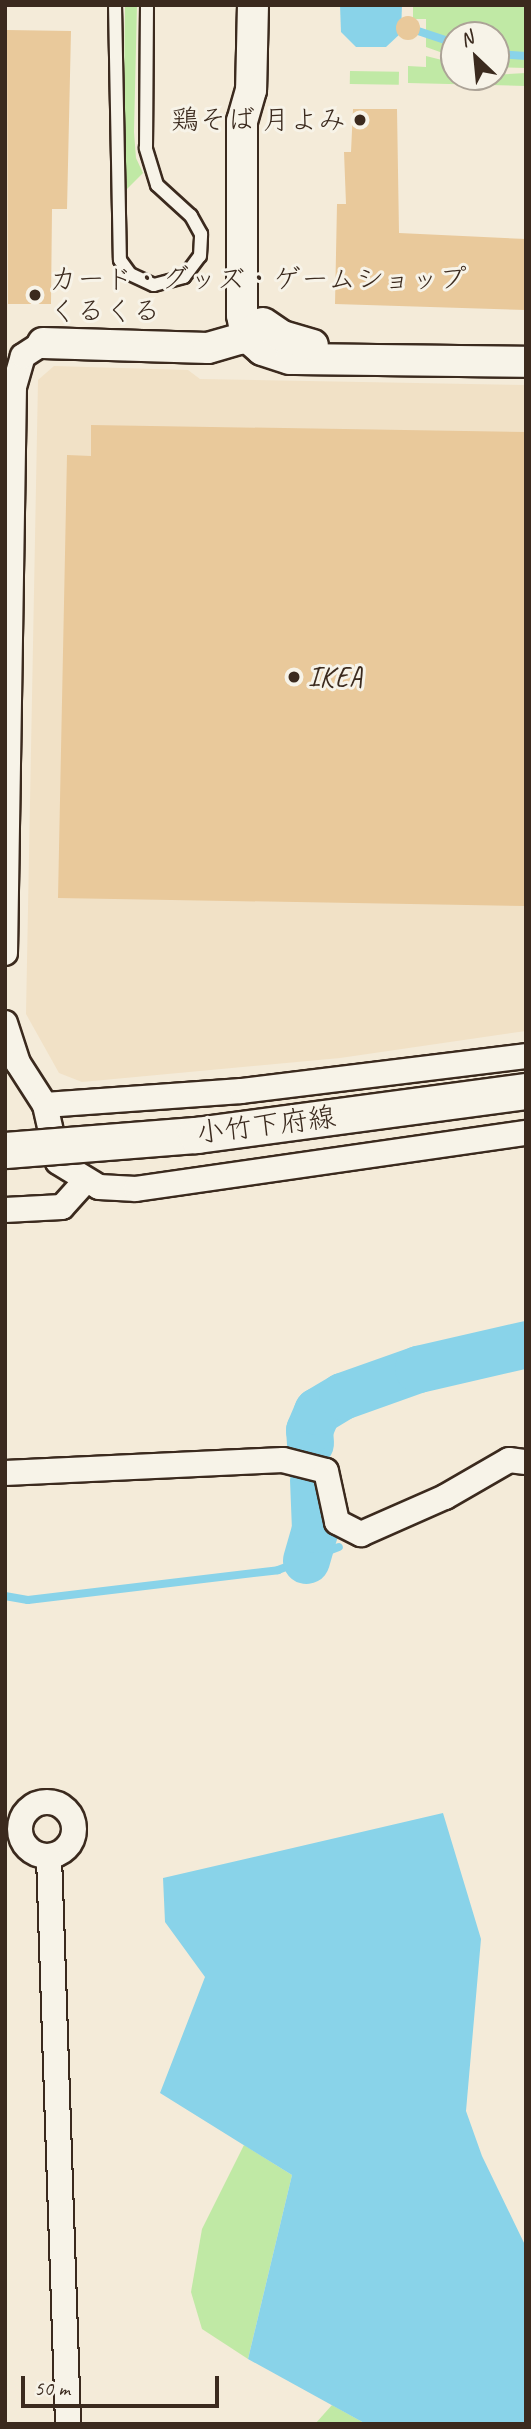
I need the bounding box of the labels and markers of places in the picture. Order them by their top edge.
place label: 鶏そば 月よみ [171,103,346,137]
marker: 鶏そば 月よみ [352,112,368,128]
place label: カード・グッズ・ゲームショップ くるくる [49,262,469,328]
marker: カード・グッズ・ゲームショップ くるくる [27,287,43,303]
place label: IKEA [308,660,362,694]
marker: IKEA [286,669,302,685]

